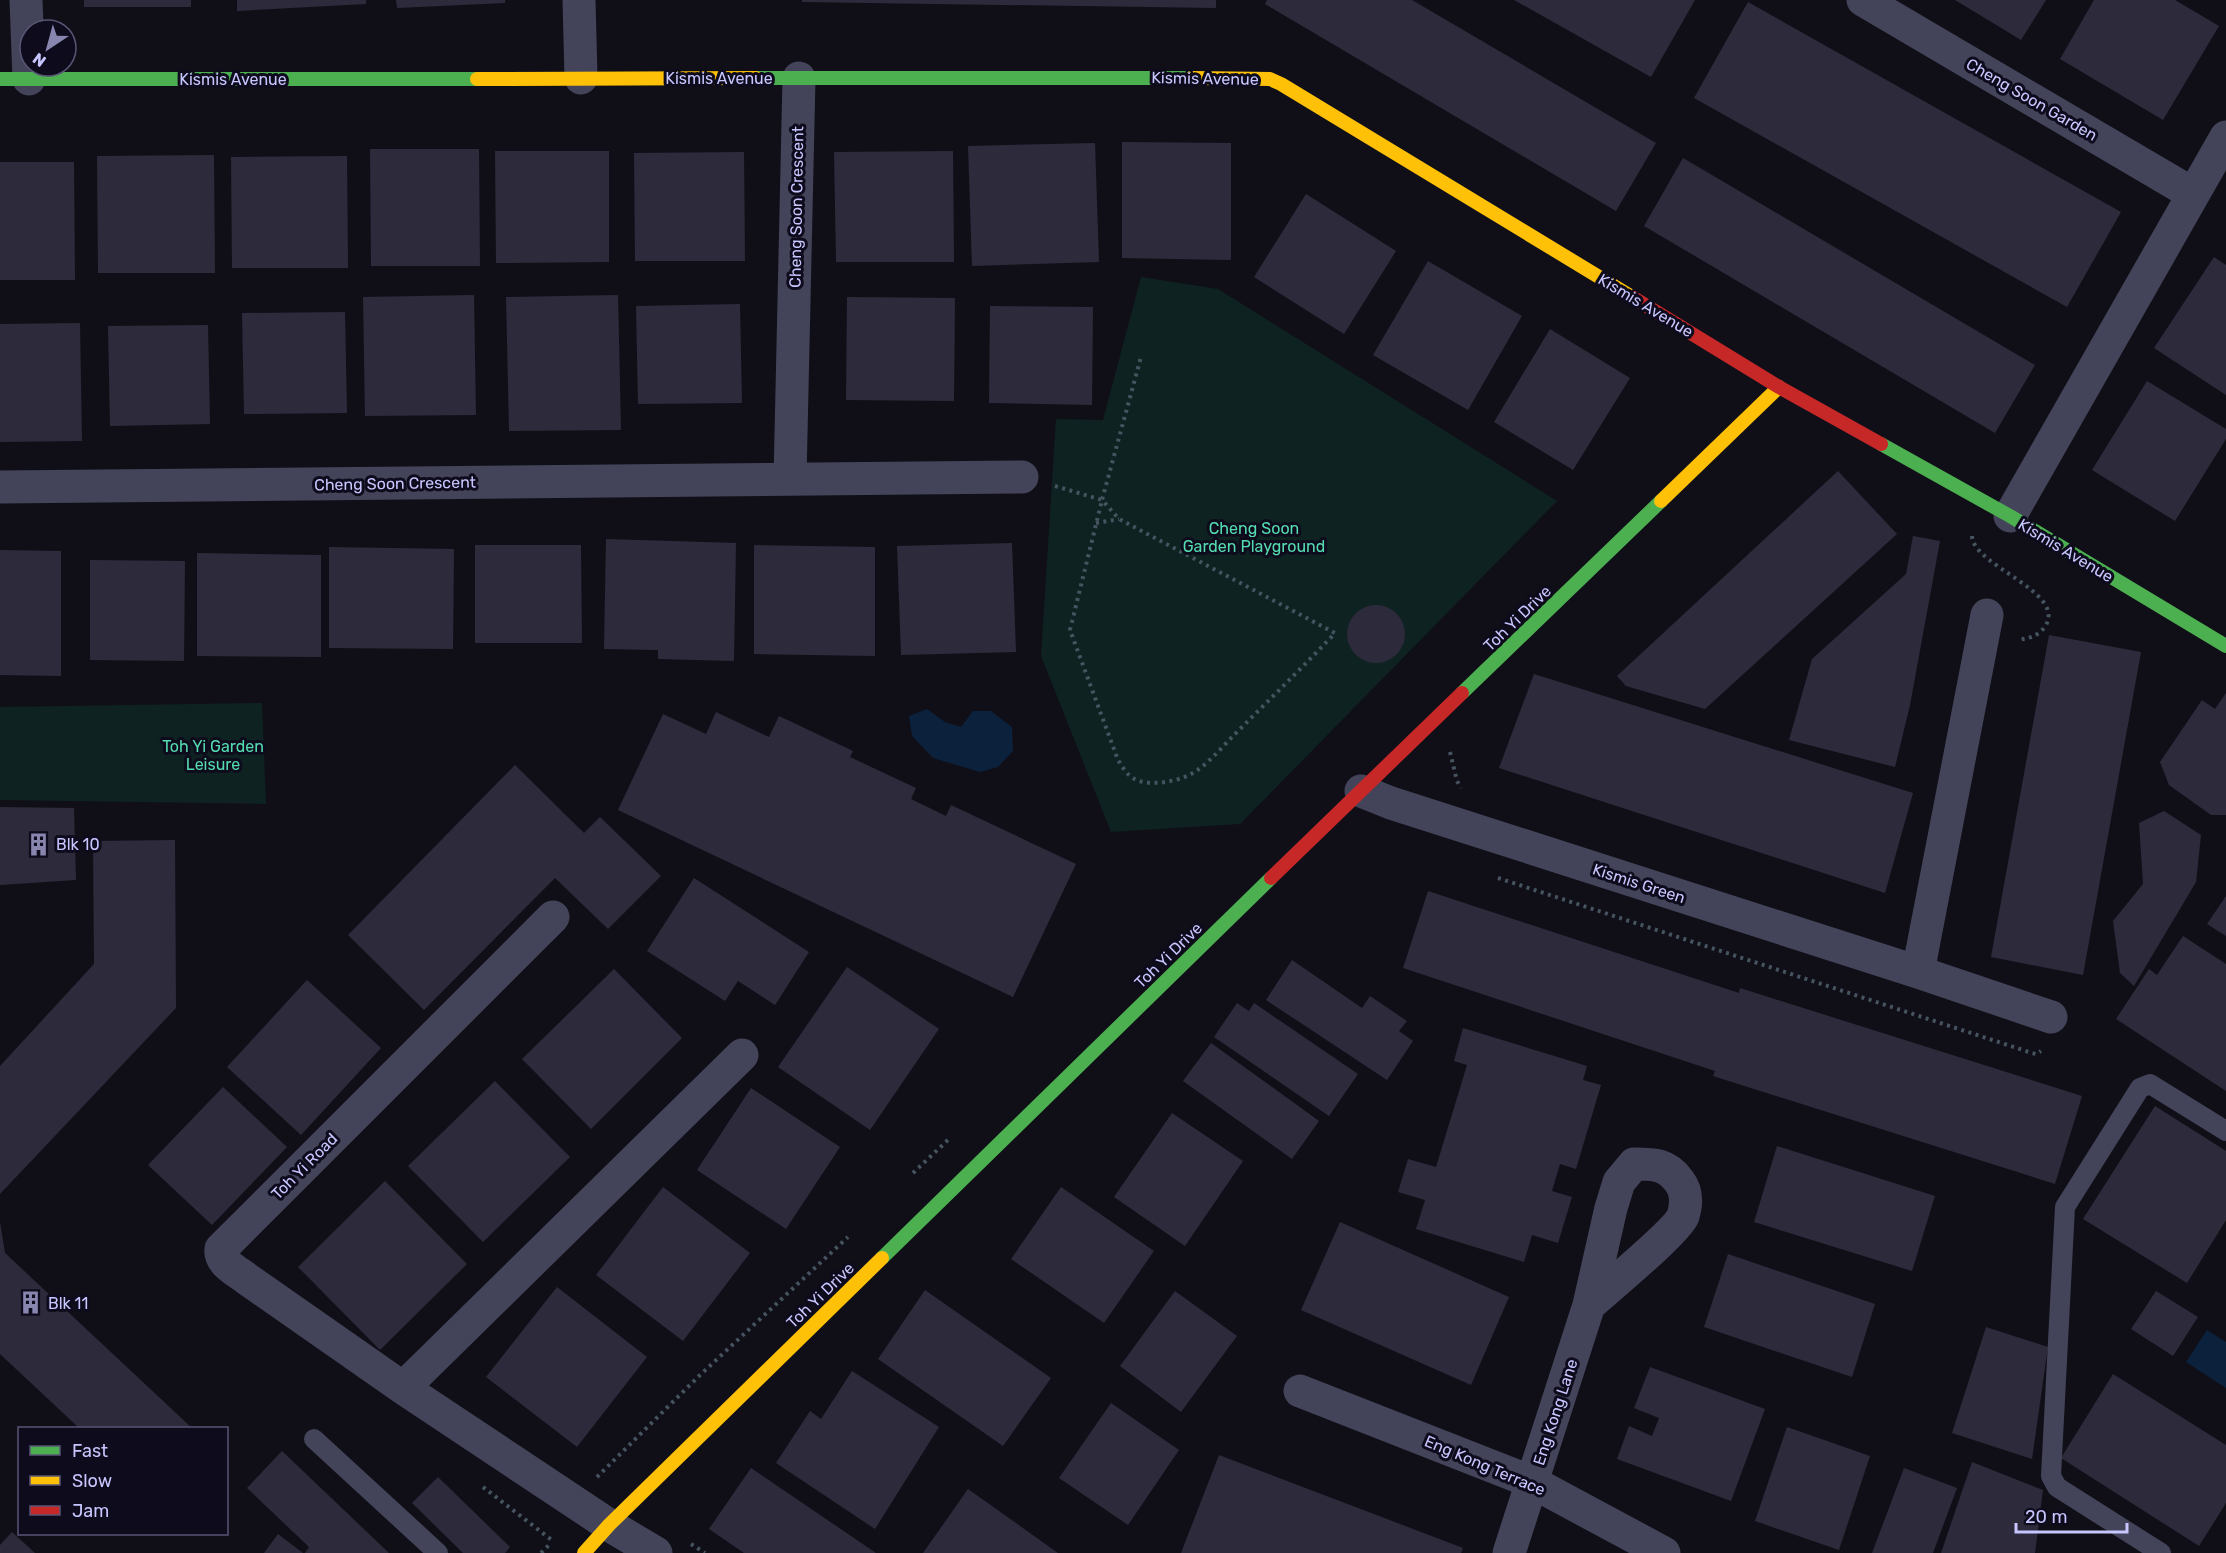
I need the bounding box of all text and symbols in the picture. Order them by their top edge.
north arrow [18,18,78,78]
text: N [29,49,50,71]
street label: Cheng Soon Garden [1963,54,2101,145]
street label: Kismis Avenue [1151,68,1259,89]
street label: Kismis Avenue [665,69,773,88]
street label: Kismis Avenue [179,70,287,89]
street label: Cheng Soon Crescent [786,126,807,288]
street label: Kismis Avenue [1595,270,1697,341]
street label: Cheng Soon Crescent [314,473,476,494]
street label: Kismis Avenue [2015,515,2117,586]
park label: Cheng Soon Garden Playground [1183,519,1325,556]
street label: Toh Yi Drive [1480,581,1555,655]
park label: Toh Yi Garden Leisure [162,737,264,774]
building icon: Blk 10 [25,831,51,857]
place label: Blk 10 [56,835,100,854]
street label: Kismis Green [1590,860,1688,907]
street label: Toh Yi Drive [1131,918,1206,992]
street label: Toh Yi Road [267,1129,341,1203]
street label: Toh Yi Drive [783,1258,858,1332]
building icon: Blk 11 [17,1290,43,1316]
place label: Blk 11 [48,1294,88,1313]
street label: Eng Kong Lane [1529,1356,1582,1468]
legend [18,1427,228,1535]
street label: Eng Kong Terrace [1422,1431,1548,1499]
text: Fast [72,1440,108,1462]
text: Slow [72,1470,112,1492]
scale bar [2016,1496,2127,1534]
text: Jam [72,1500,109,1522]
text: 20 m [2025,1506,2067,1528]

